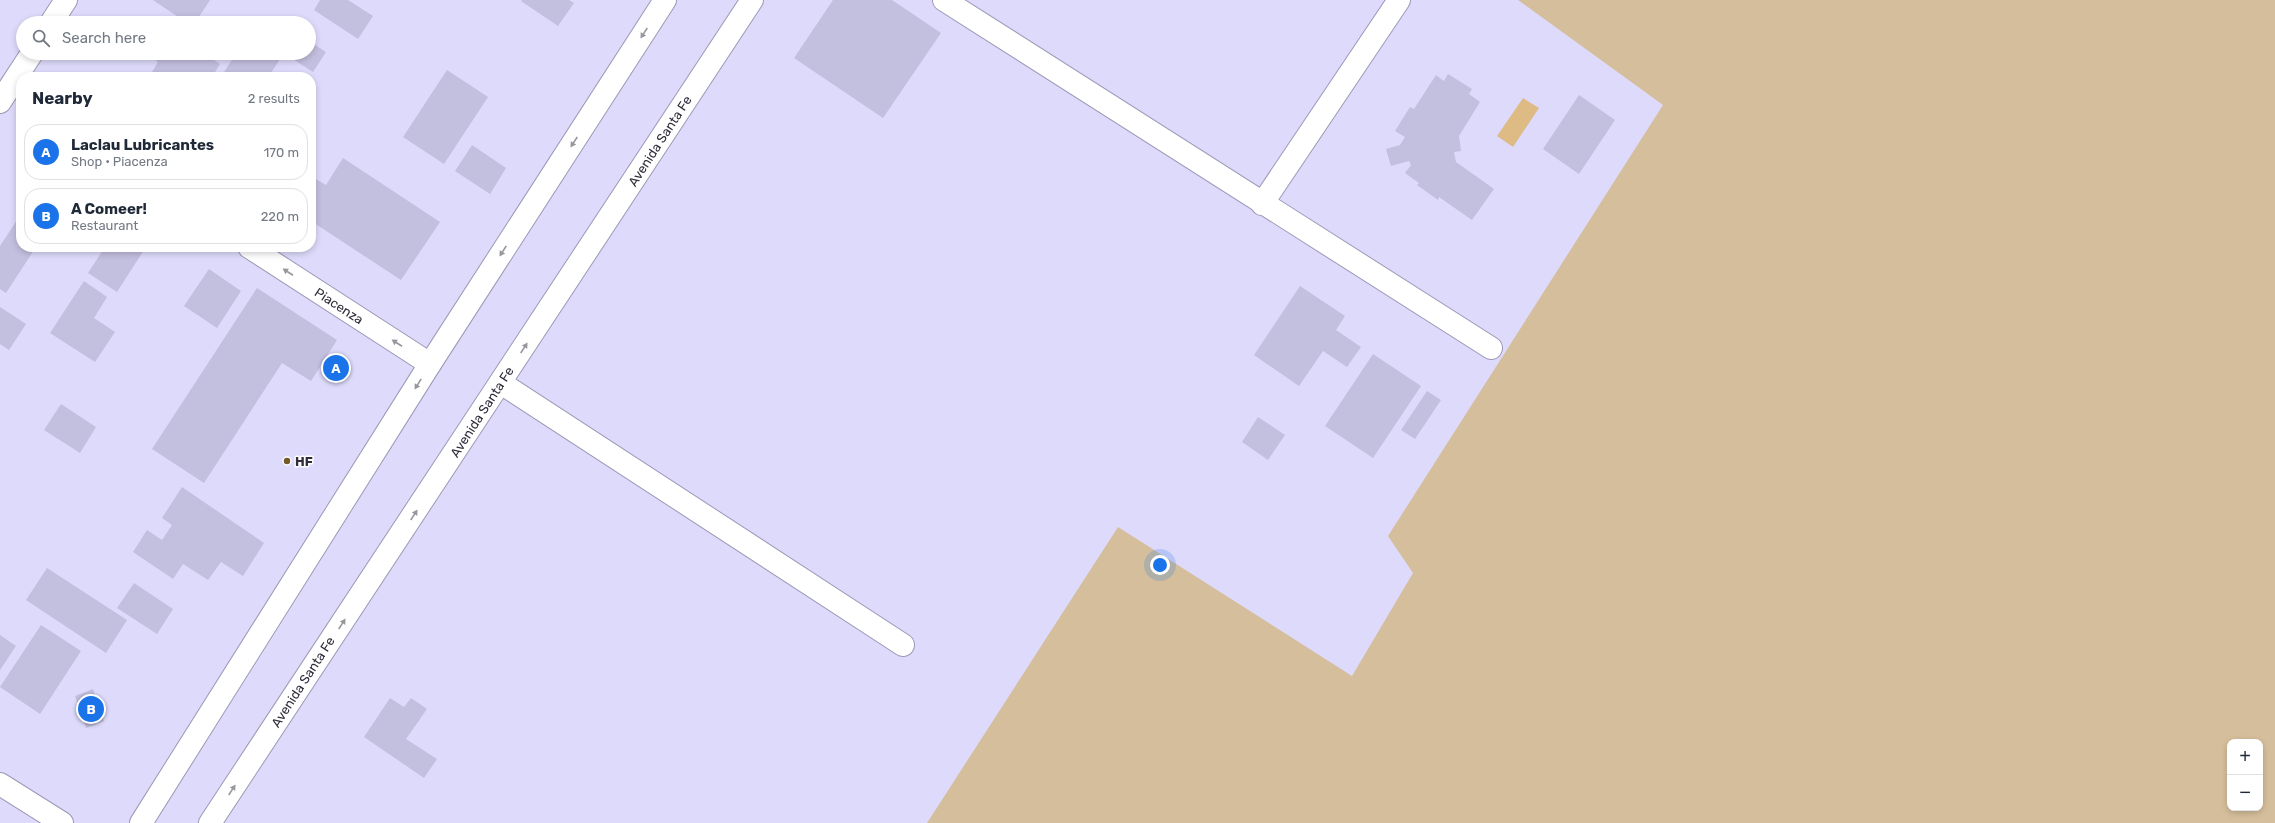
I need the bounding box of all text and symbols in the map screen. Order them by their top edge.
search box [16,16,316,60]
icon: search [30,27,52,49]
one-way arrow [640,28,648,38]
text: Search here [62,29,146,47]
text: Nearby [32,88,93,108]
text: 2 results [248,91,300,106]
street label: Avenida Santa Fe [625,93,695,189]
text: Laclau Lubricantes [71,136,214,154]
one-way arrow [570,136,577,148]
text: A [41,145,51,160]
text: 170 m [264,145,299,160]
text: Shop · Piacenza [71,154,168,169]
text: A Comeer! [71,200,147,218]
text: B [41,209,51,224]
text: 220 m [261,209,299,224]
text: Restaurant [71,218,138,233]
one-way arrow [499,246,507,256]
one-way arrow [282,269,294,276]
street label: Piacenza [312,285,366,327]
one-way arrow [392,339,402,347]
one-way arrow [520,343,528,353]
pin: A [323,353,349,383]
street label: Avenida Santa Fe [447,364,517,460]
one-way arrow [414,378,421,390]
place label: HF [295,454,313,469]
marker: HF [282,456,292,466]
one-way arrow [410,510,418,520]
your location [1150,555,1170,575]
one-way arrow [338,618,346,629]
street label: Avenida Santa Fe [268,634,338,730]
pin: B [78,694,104,724]
map controls [2227,739,2263,811]
button: + [2227,739,2263,775]
button: − [2227,775,2263,811]
one-way arrow [228,785,236,796]

